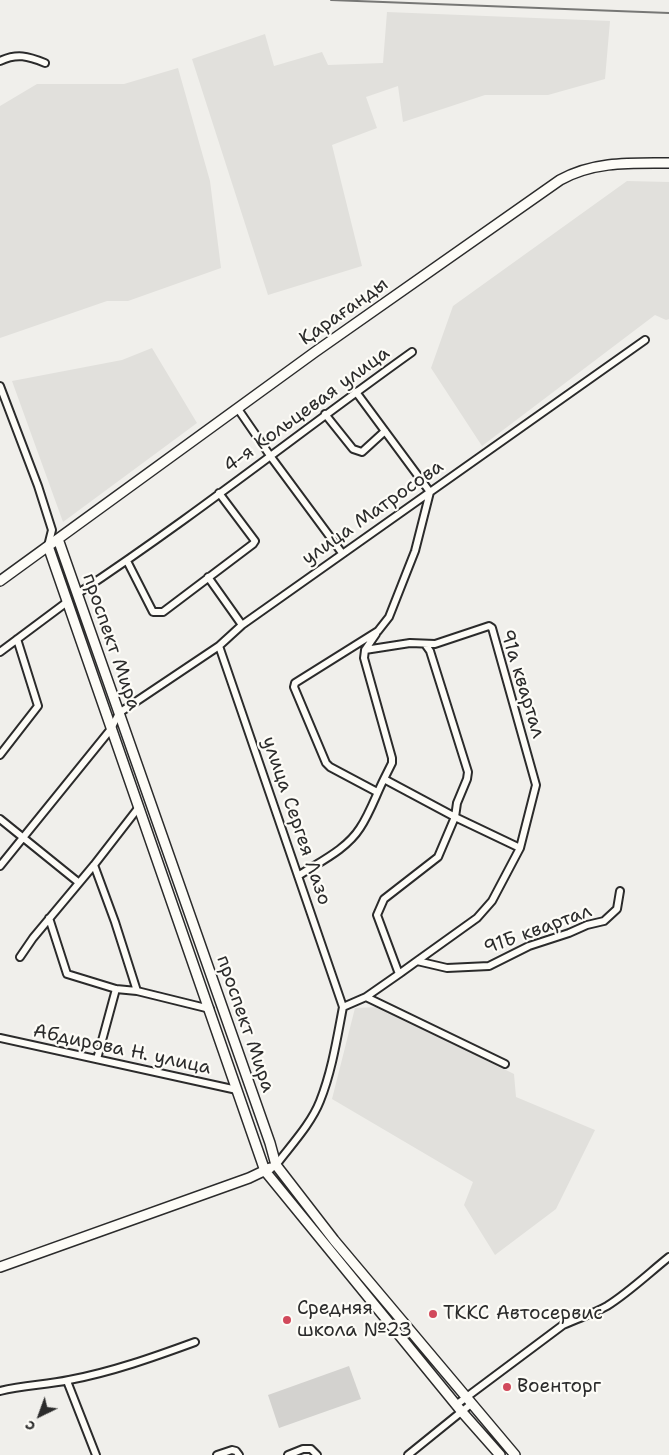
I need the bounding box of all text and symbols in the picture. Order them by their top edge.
street label: Қарағанды [295,273,393,351]
street label: 4-я Кольцевая улица [220,342,394,478]
street label: улица Матросова [298,456,448,570]
street label: проспект Мира [77,570,145,714]
street label: 91а квартал [495,627,549,741]
street label: улица Сергея Лазо [256,734,336,908]
street label: 91Б квартал [481,900,595,960]
street label: проспект Мира [211,952,279,1096]
street label: Абдирова Н. улица [31,1020,213,1080]
place label: Средняя школа №23 [297,1298,412,1342]
place label: ТККС Автосервис [443,1303,603,1325]
marker: ТККС Автосервис [427,1308,439,1320]
marker: Средняя школа №23 [281,1314,293,1326]
place label: Военторг [517,1376,601,1398]
marker: Военторг [501,1381,513,1393]
north arrow [15,1390,65,1440]
text: С [21,1417,39,1436]

